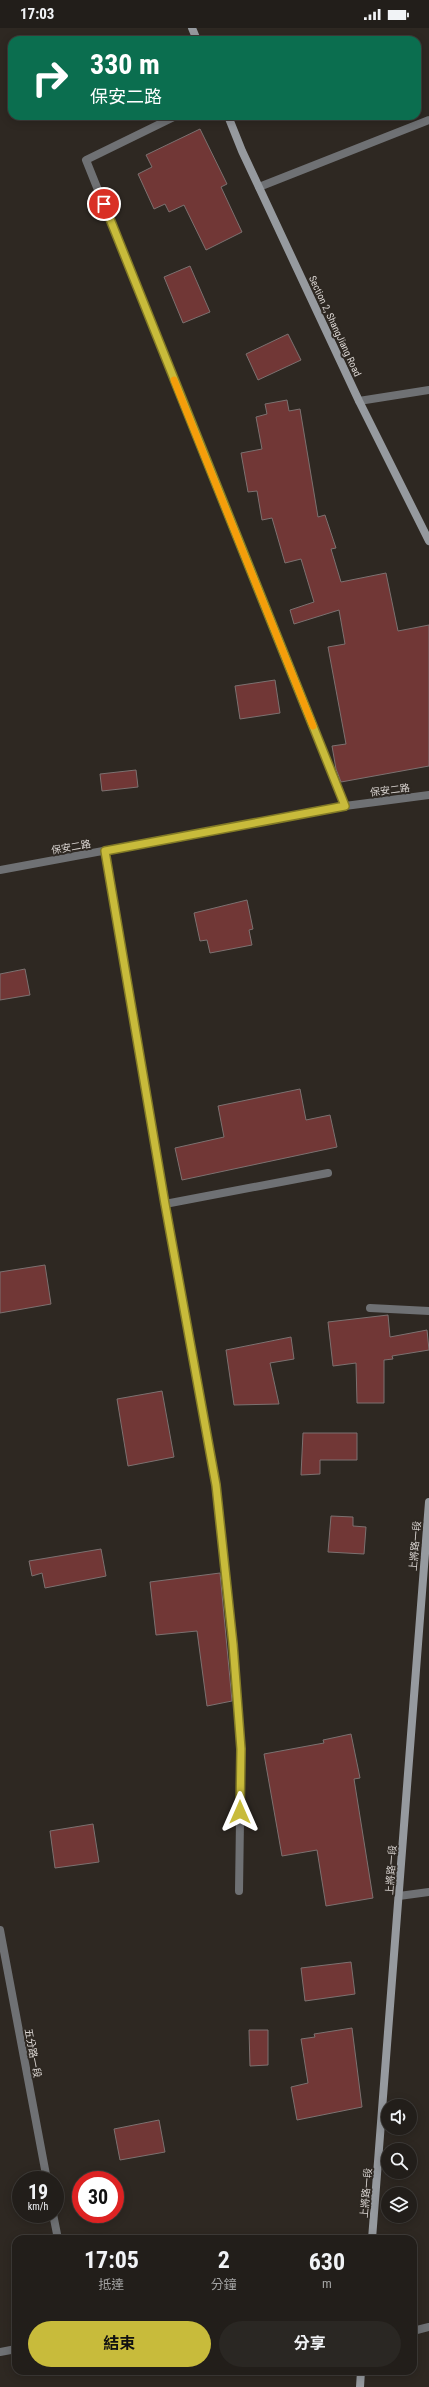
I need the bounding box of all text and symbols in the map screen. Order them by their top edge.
text: 17:03 [20,5,54,23]
text: 330 m [90,48,160,81]
icon: right [24,52,76,104]
text: 保安二路 [90,86,162,107]
pin [87,187,121,221]
icon: arrive [93,193,115,215]
street label: Section 2, ShangJiang Road [307,274,363,378]
street label: 保安二路 [369,782,411,798]
street label: 保安二路 [50,838,92,856]
street label: 上將路一段 [407,1521,423,1571]
position arrow [219,1791,261,1833]
street label: 上將路一段 [384,1845,398,1895]
street label: 五分路一段 [23,2027,43,2079]
map controls [381,2099,417,2223]
button: sound [381,2099,417,2135]
button: search [381,2143,417,2179]
street label: 上將路一段 [358,2168,374,2218]
speed limit sign: 30 [72,2171,124,2223]
text: 19 [28,2180,48,2204]
button: layers [381,2187,417,2223]
text: km/h [28,2201,48,2212]
text: 17:05 [84,2246,139,2274]
text: 2 [218,2246,230,2274]
text: 630 [309,2248,345,2276]
text: m [322,2276,332,2291]
text: 抵達 [98,2277,124,2292]
text: 分鐘 [211,2277,237,2292]
button: 結束 [28,2321,211,2367]
button: 分享 [219,2321,401,2367]

